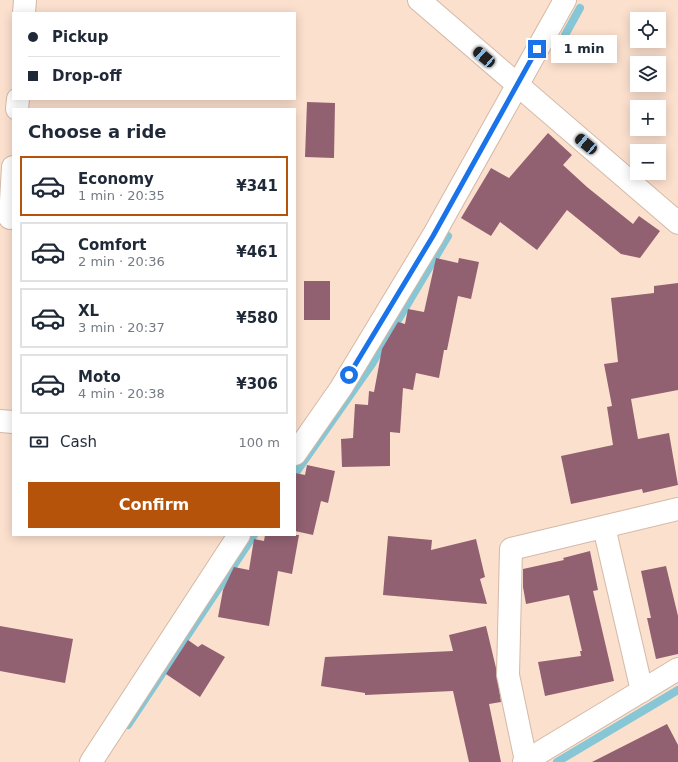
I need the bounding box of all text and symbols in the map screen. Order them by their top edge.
map controls [630,12,666,180]
button: locate [630,12,666,48]
text: Pickup [52,28,108,46]
callout: 1 min [551,35,617,63]
route end [528,40,546,58]
text: 1 min [564,41,604,56]
car [471,45,497,69]
button: layers [630,56,666,92]
text: Drop-off [52,67,122,85]
button: + [630,100,666,136]
text: Choose a ride [28,121,167,142]
car [573,132,599,156]
button: − [630,144,666,180]
icon: car [30,168,66,204]
text: Economy [78,170,154,188]
text: ¥341 [236,177,278,195]
text: 1 min · 20:35 [78,188,165,203]
icon: car [30,234,66,270]
text: Comfort [78,236,146,254]
text: ¥461 [236,243,278,261]
text: 2 min · 20:36 [78,254,165,269]
icon: car [30,300,66,336]
text: XL [78,302,99,320]
text: ¥580 [236,309,278,327]
text: 3 min · 20:37 [78,320,165,335]
icon: car [30,366,66,402]
route start [340,366,358,384]
text: Moto [78,368,121,386]
text: ¥306 [236,375,278,393]
text: 4 min · 20:38 [78,386,165,401]
icon: cash [28,431,50,453]
text: Cash [60,433,97,451]
text: 100 m [238,435,280,450]
button: Confirm [28,482,280,528]

